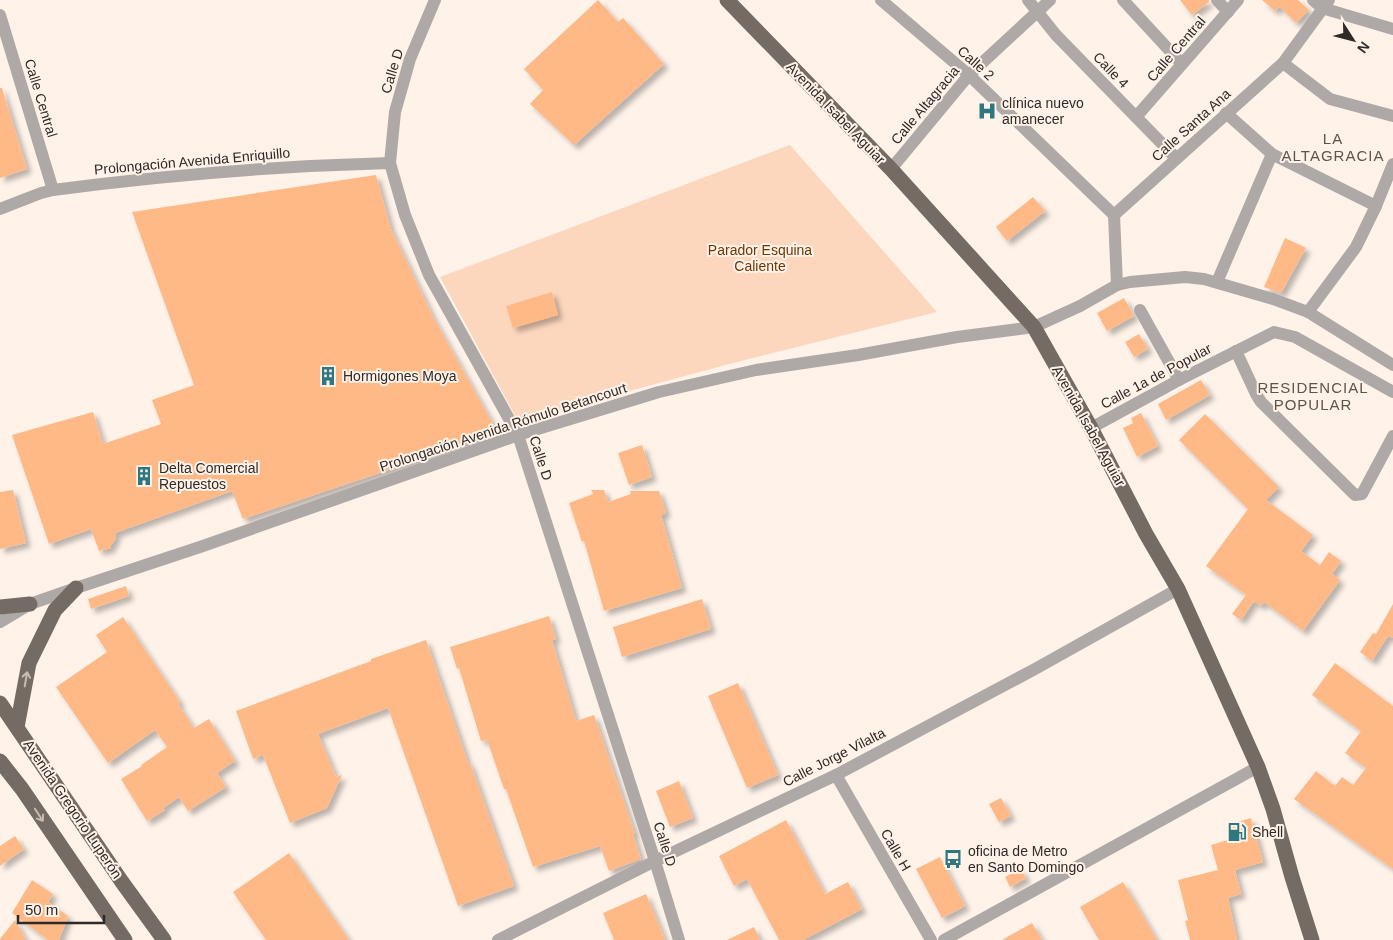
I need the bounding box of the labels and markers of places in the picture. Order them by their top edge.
place label: clínica nuevo amanecer [1002,95,1084,127]
hospital icon: clínica nuevo amanecer [976,100,998,122]
building icon: Hormigones Moya [317,365,339,387]
place label: Hormigones Moya [343,368,457,384]
place label: Delta Comercial Repuestos [159,460,259,492]
building icon: Delta Comercial Repuestos [133,465,155,487]
fuel station icon: Shell [1226,821,1248,843]
place label: Shell [1252,824,1283,840]
place label: oficina de Metro en Santo Domingo [968,843,1084,875]
bus stop icon: oficina de Metro en Santo Domingo [942,848,964,870]

